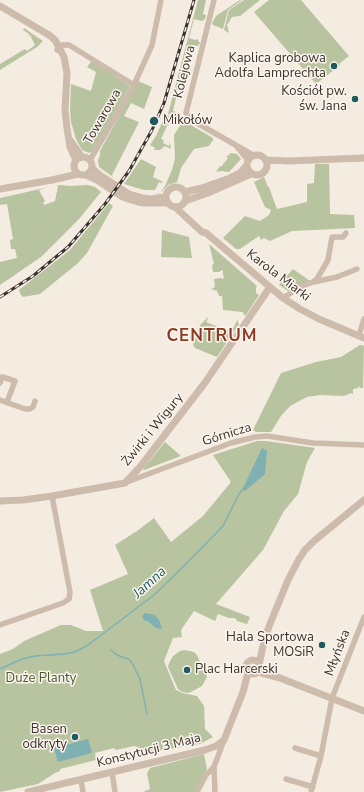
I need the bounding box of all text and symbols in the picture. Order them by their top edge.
street label: Kolejowa [171,44,199,100]
place label: Kaplica grobowa Adolfa Lamprechta [215,51,326,82]
marker: Kaplica grobowa Adolfa Lamprechta [329,61,339,71]
place label: Kościół pw. św. Jana [281,84,347,115]
street label: Towarowa [81,87,125,147]
marker: Kościół pw. św. Jana [350,94,360,104]
place label: Mikołów [163,113,213,129]
marker: Mikołów [148,115,160,127]
street label: Karola Miarki [243,247,313,305]
district label: CENTRUM [167,327,257,347]
street label: Żwirki i Wigury [119,390,187,470]
street label: Górnicza [201,420,253,450]
water label: Jamna [130,564,170,602]
street label: Młyńska [322,628,354,678]
place label: Hala Sportowa MOSiR [226,630,314,661]
marker: Hala Sportowa MOSiR [317,640,327,650]
place label: Plac Harcerski [195,662,278,678]
marker: Plac Harcerski [182,665,192,675]
park label: Duże Planty [6,671,76,687]
place label: Basen odkryty [23,722,67,753]
street label: Konstytucji 3 Maja [95,731,203,771]
marker: Basen odkryty [70,732,80,742]

